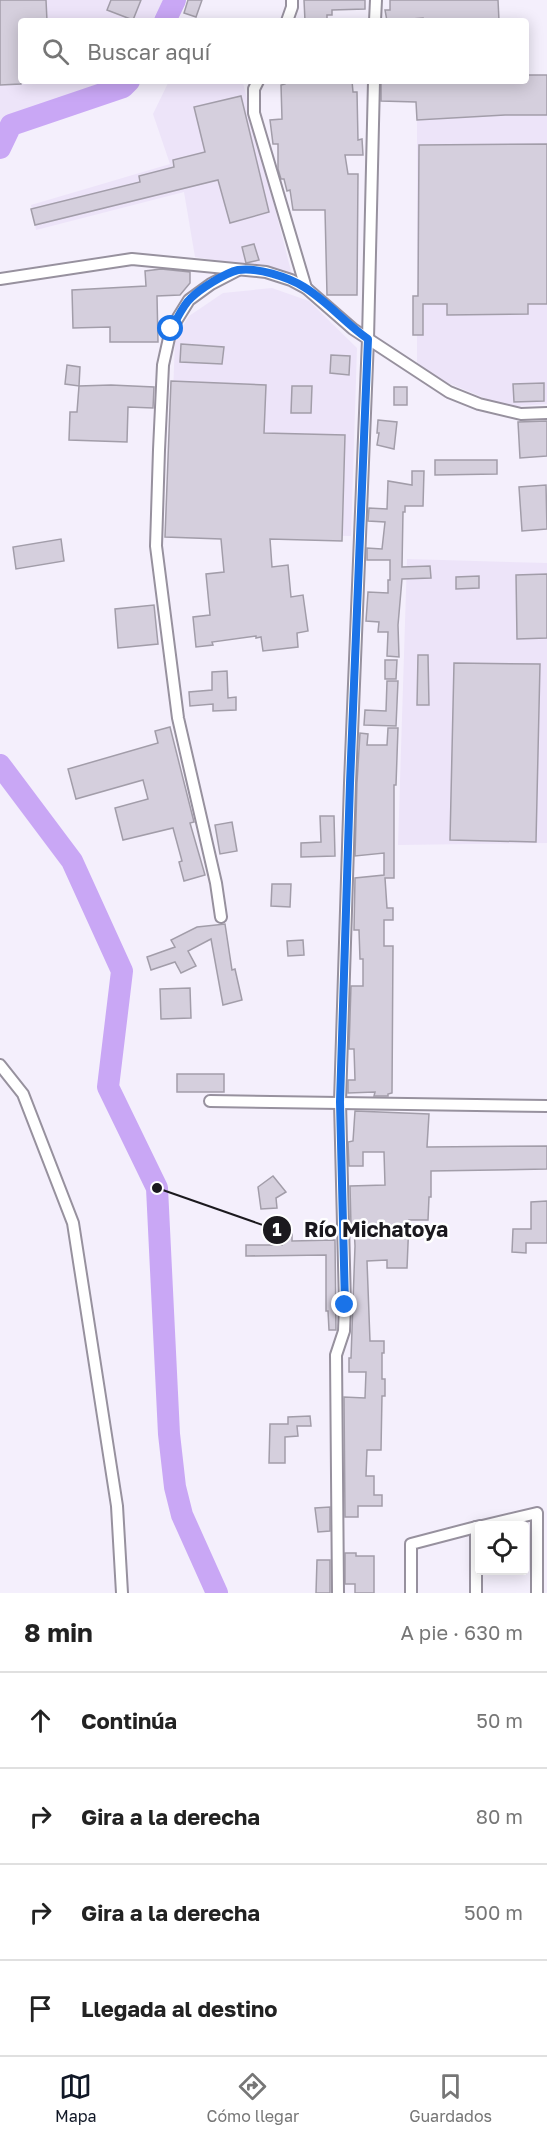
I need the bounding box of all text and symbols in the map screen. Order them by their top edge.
search box [18,18,529,84]
icon: search [39,35,72,68]
text: Buscar aquí [87,38,210,65]
route start [157,315,183,341]
callout: Río Michatoya [262,1210,461,1249]
text: Río Michatoya [304,1216,448,1242]
text: 1 [272,1218,282,1240]
route end [331,1291,357,1317]
map controls [475,1521,529,1575]
button: locate [475,1521,529,1575]
text: 8 min [24,1617,93,1648]
text: A pie · 630 m [400,1620,523,1644]
icon: ahead [24,1704,57,1737]
text: Continúa [81,1707,177,1734]
text: 50 m [476,1708,523,1732]
icon: right [24,1800,57,1833]
text: Gira a la derecha [81,1803,260,1830]
text: 80 m [476,1804,523,1828]
icon: right [24,1896,57,1929]
text: Gira a la derecha [81,1899,260,1926]
text: 500 m [464,1900,523,1924]
icon: arrive [24,1992,57,2025]
text: Llegada al destino [81,1995,278,2022]
tab: Mapa [55,2070,97,2126]
tab: Cómo llegar [207,2070,299,2126]
tab: Guardados [409,2070,492,2126]

